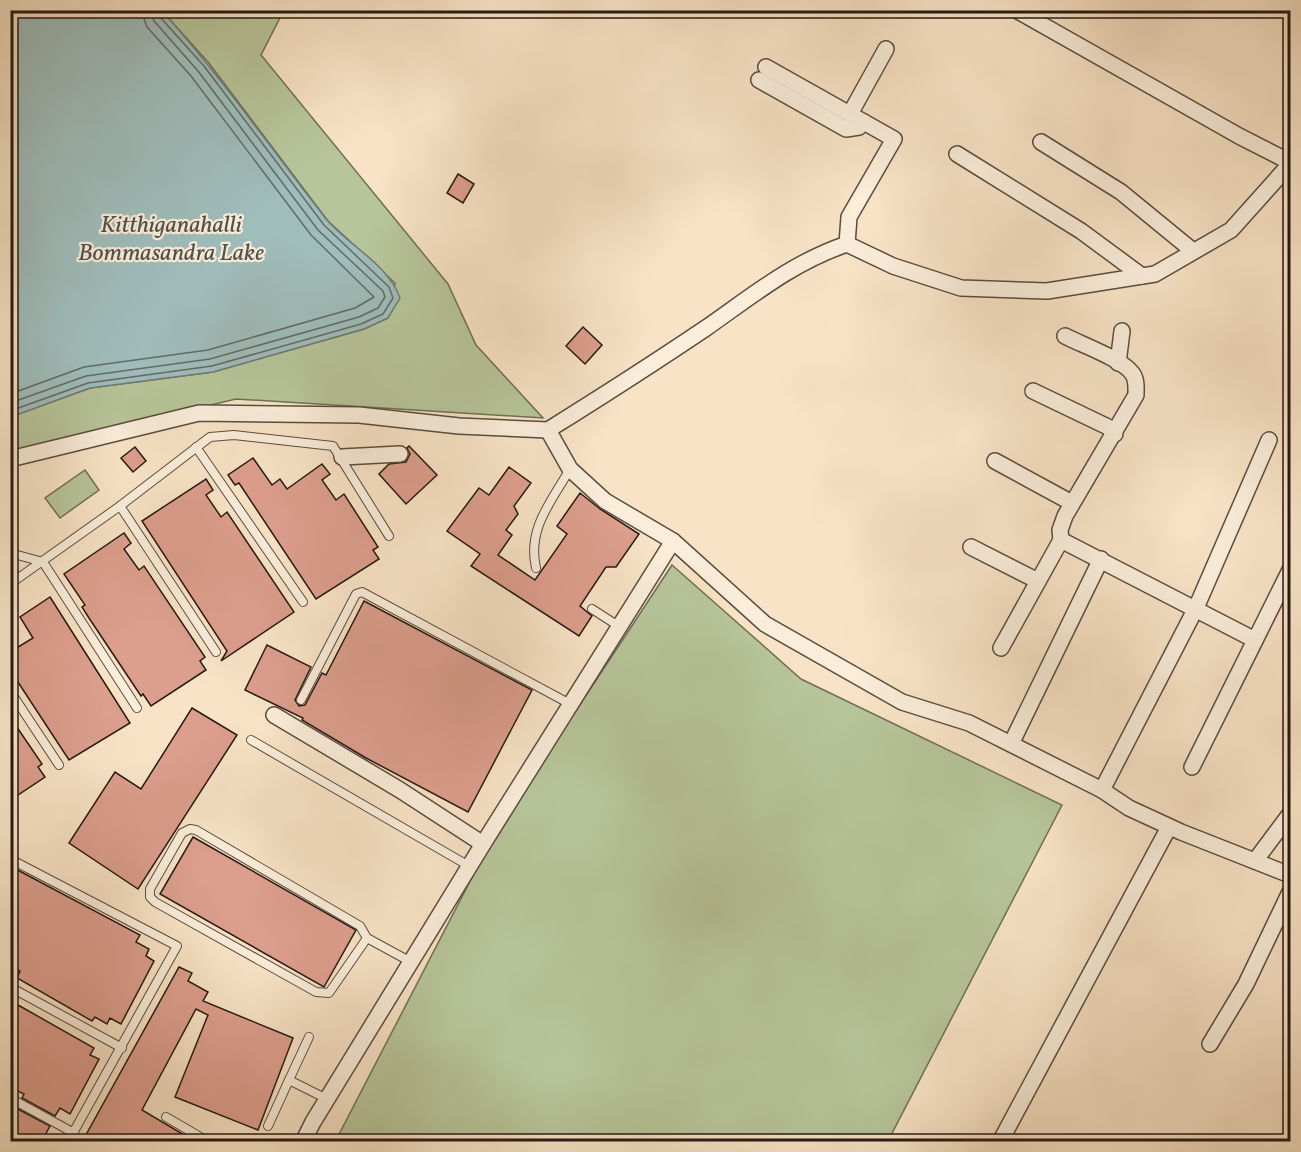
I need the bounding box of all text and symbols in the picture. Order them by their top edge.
water label: Kitthiganahalli Bommasandra Lake [78,209,264,271]

